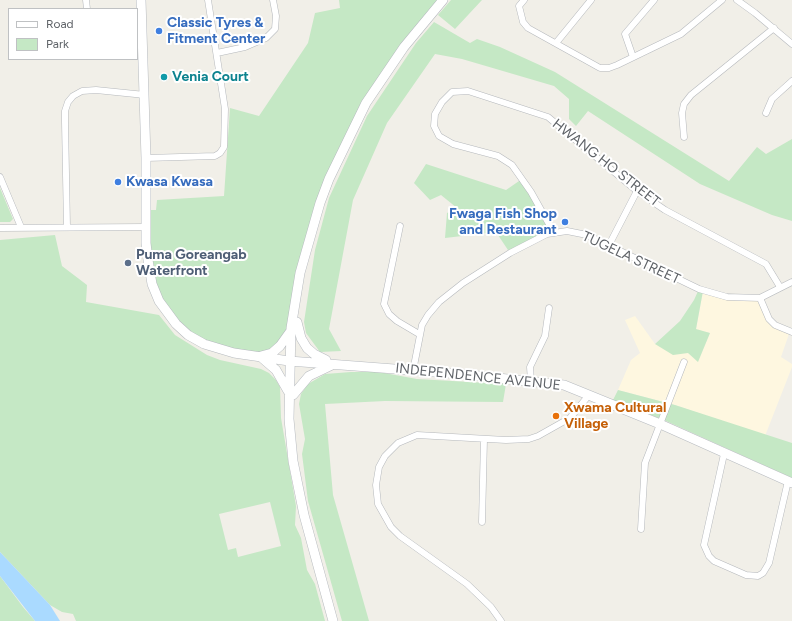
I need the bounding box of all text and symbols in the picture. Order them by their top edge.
legend [8,8,138,60]
place label: Classic Tyres & Fitment Center [167,15,265,48]
text: Road [46,17,74,31]
marker: Classic Tyres & Fitment Center [154,26,164,36]
text: Park [46,37,69,51]
place label: Venia Court [172,69,249,85]
marker: Venia Court [159,72,169,82]
street label: HWANG HO STREET [549,116,663,210]
place label: Kwasa Kwasa [126,174,213,190]
marker: Kwasa Kwasa [113,177,123,187]
place label: Fwaga Fish Shop and Restaurant [449,206,557,238]
marker: Fwaga Fish Shop and Restaurant [560,217,570,227]
street label: TUGELA STREET [579,228,683,288]
place label: Puma Goreangab Waterfront [136,247,247,280]
marker: Puma Goreangab Waterfront [123,258,133,268]
street label: INDEPENDENCE AVENUE [394,360,562,394]
place label: Xwama Cultural Village [564,400,666,432]
marker: Xwama Cultural Village [551,411,561,421]

